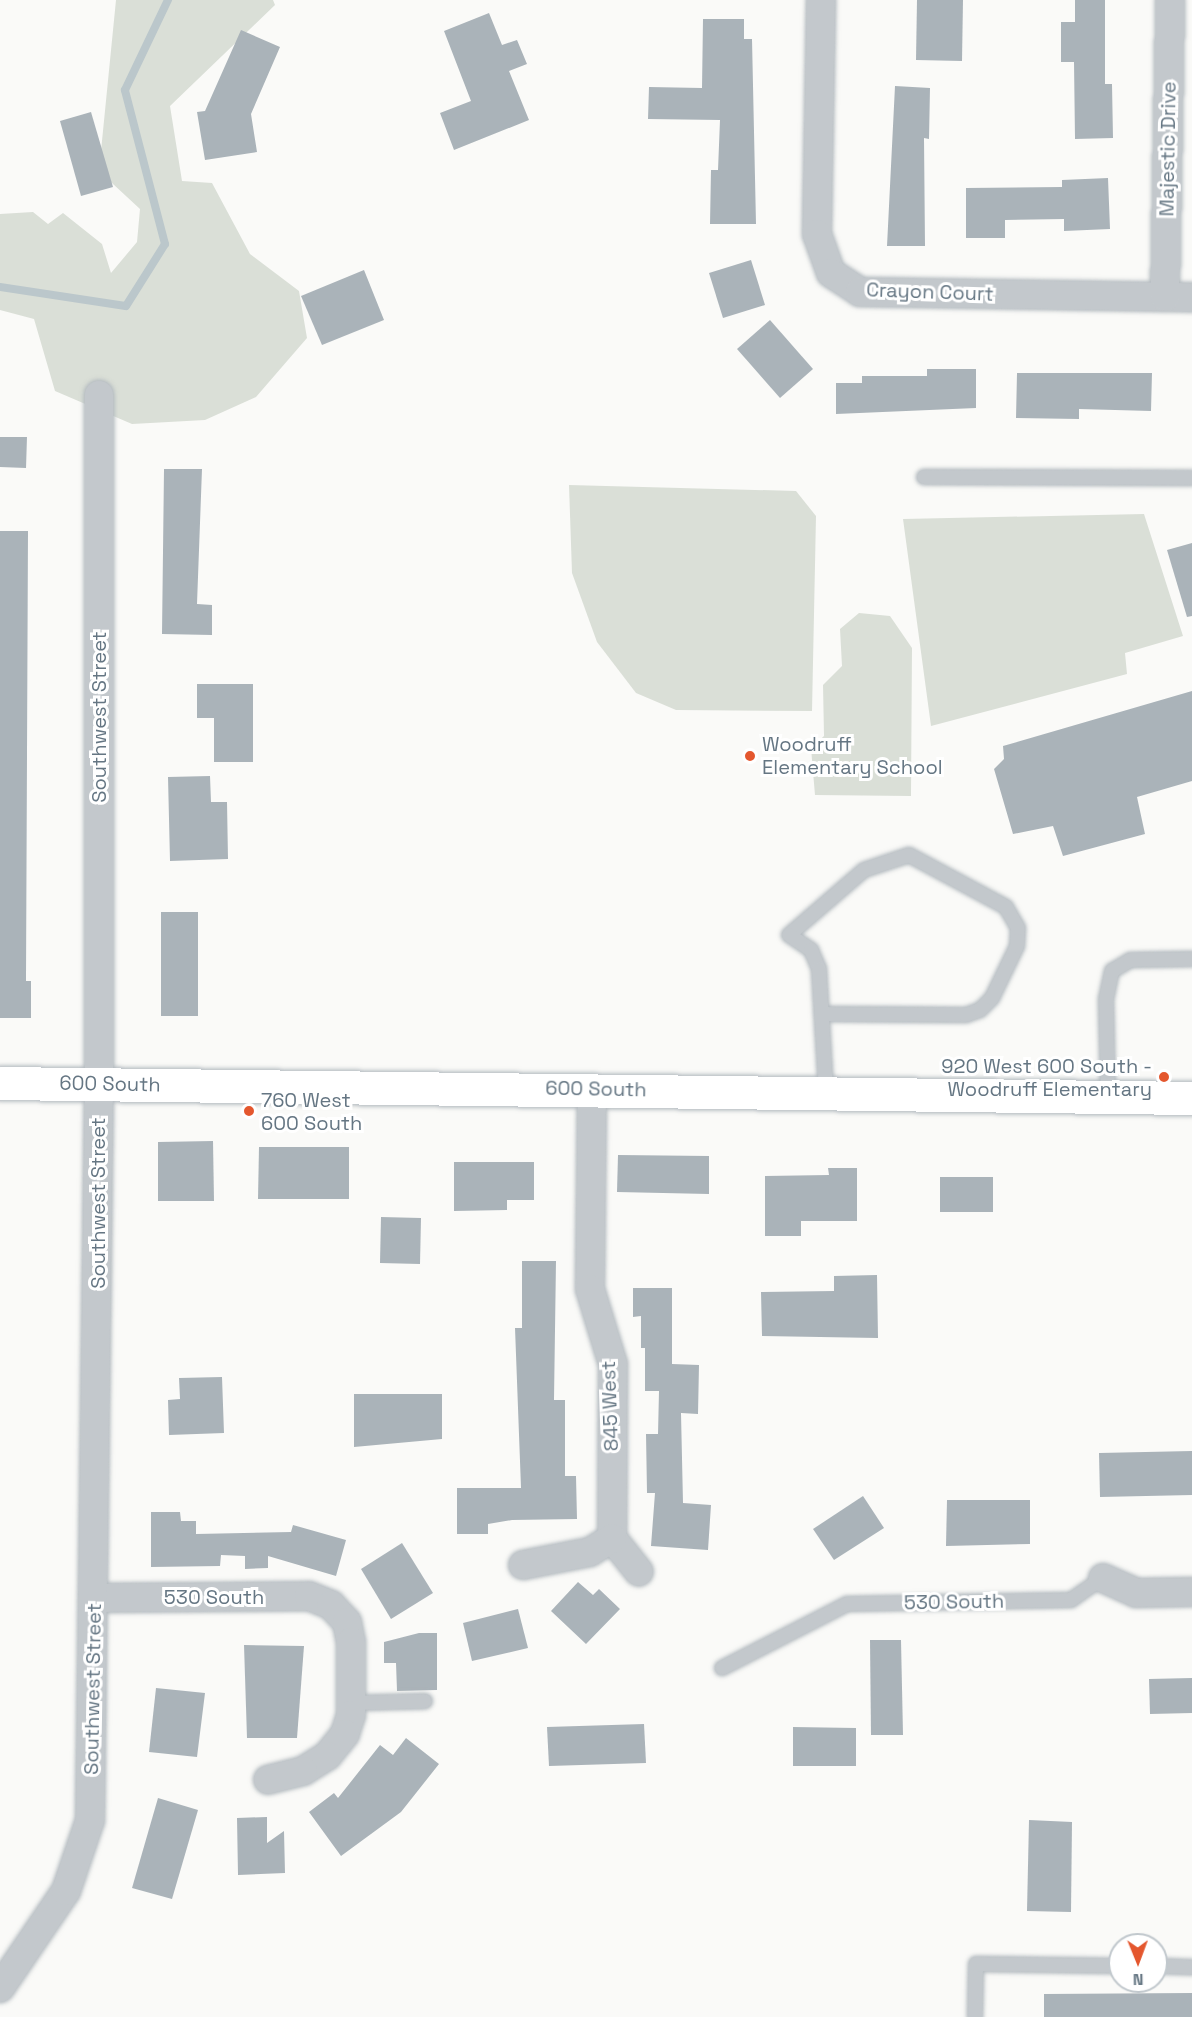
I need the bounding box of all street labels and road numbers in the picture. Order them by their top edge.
street label: Majestic Drive [1155,81,1181,217]
street label: Crayon Court [866,278,994,306]
street label: Southwest Street [87,631,111,803]
street label: 600 South [59,1071,161,1097]
street label: 600 South [545,1076,647,1102]
street label: Southwest Street [86,1117,110,1289]
street label: 845 West [596,1360,624,1452]
street label: 530 South [164,1585,264,1609]
street label: 530 South [904,1589,1004,1615]
street label: Southwest Street [80,1603,106,1775]

